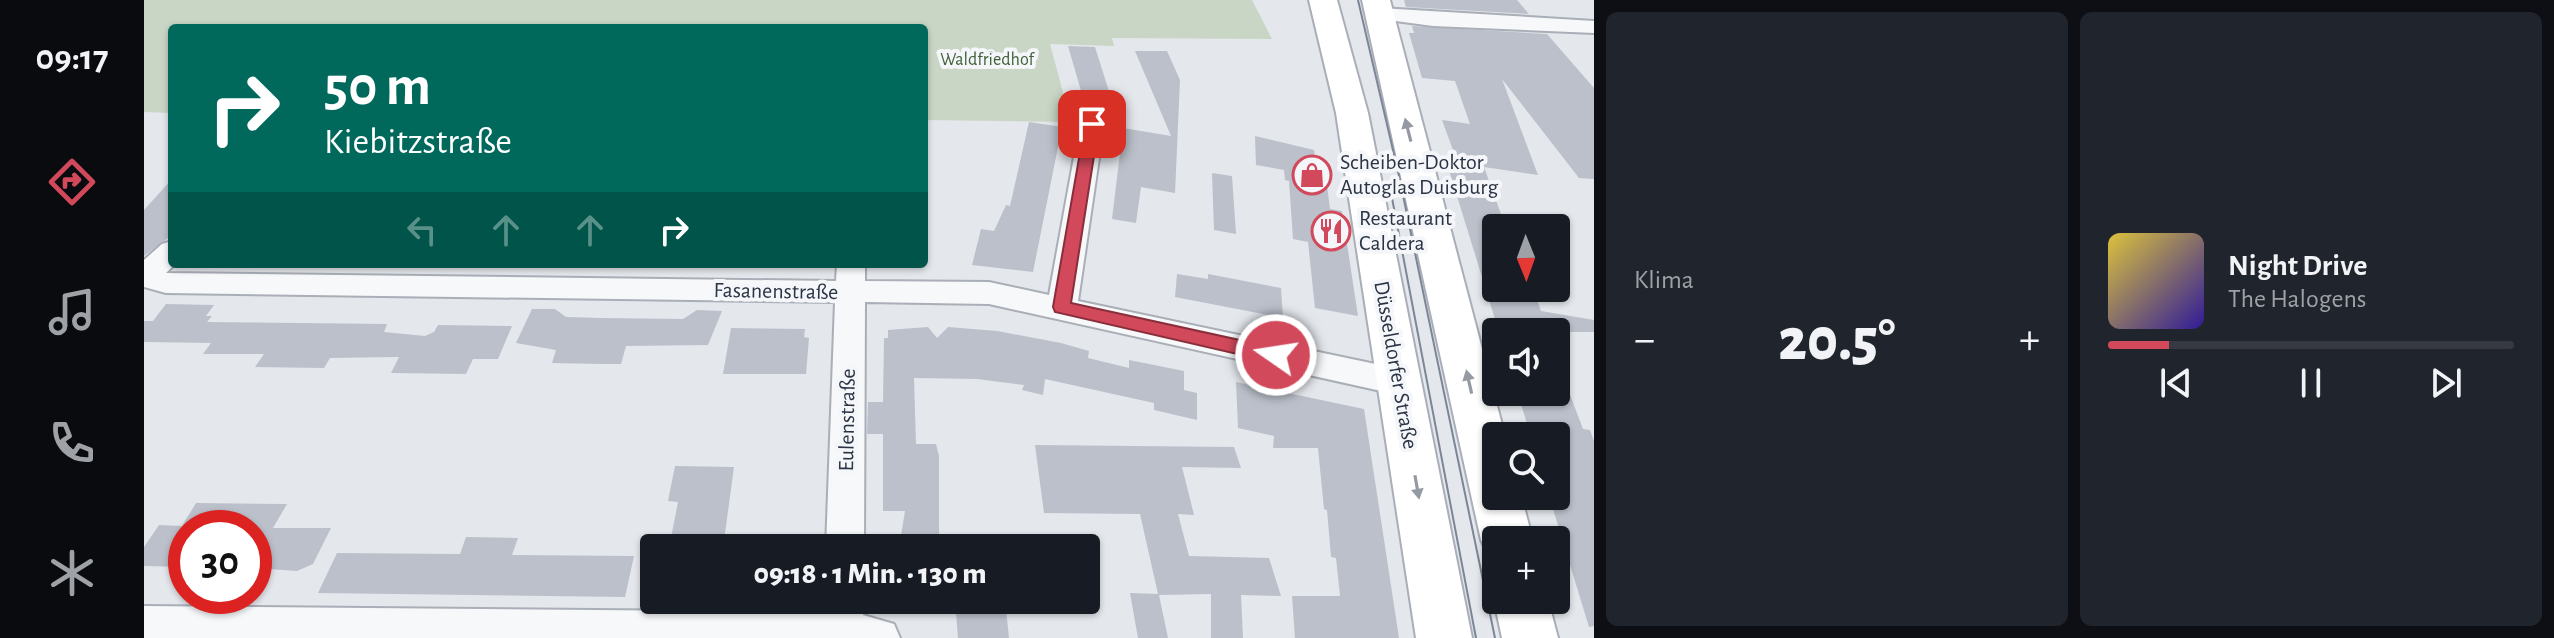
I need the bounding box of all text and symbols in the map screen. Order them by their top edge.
text: 09:17 [36,40,108,76]
park label: Waldfriedhof [940,51,1035,69]
icon: right [192,56,296,160]
text: 50 m [324,59,431,115]
pin [1058,90,1126,158]
icon: arrive [1070,102,1114,146]
one-way arrow [1401,117,1414,142]
text: Kiebitzstraße [324,124,512,160]
place label: Scheiben-Doktor Autoglas Duisburg [1340,151,1498,198]
icon: directions [44,154,100,210]
shop icon: Scheiben-Doktor Autoglas Duisburg [1291,154,1333,196]
place label: Restaurant Caldera [1359,207,1452,254]
icon: left [400,208,444,252]
icon: ahead [484,208,528,252]
icon: ahead [568,208,612,252]
icon: right [652,208,696,252]
restaurant icon: Restaurant Caldera [1310,210,1352,252]
north arrow [1482,214,1570,302]
map controls [1482,214,1570,614]
text: Night Drive [2228,251,2367,281]
text: Klima [1634,267,1694,293]
street label: Fasanenstraße [714,279,838,303]
street label: Düsseldorfer Straße [1370,279,1422,451]
icon: music [44,284,100,340]
text: The Halogens [2228,286,2366,312]
text: 20.5° [1778,311,1896,371]
position arrow [1234,313,1318,397]
button: sound [1482,318,1570,406]
text: − [1634,318,1655,362]
text: + [2019,318,2040,362]
icon: previous [2154,361,2198,405]
icon: pause [2289,361,2333,405]
icon: next [2424,361,2468,405]
street label: Eulenstraße [835,368,859,472]
one-way arrow [1462,370,1475,395]
icon: phone [44,415,100,471]
button: search [1482,422,1570,510]
one-way arrow [1412,475,1424,500]
speed limit sign: 30 [168,510,272,614]
button: + [1482,526,1570,614]
icon: climate [44,545,100,601]
text: 09:18 · 1 Min. · 130 m [753,559,987,589]

